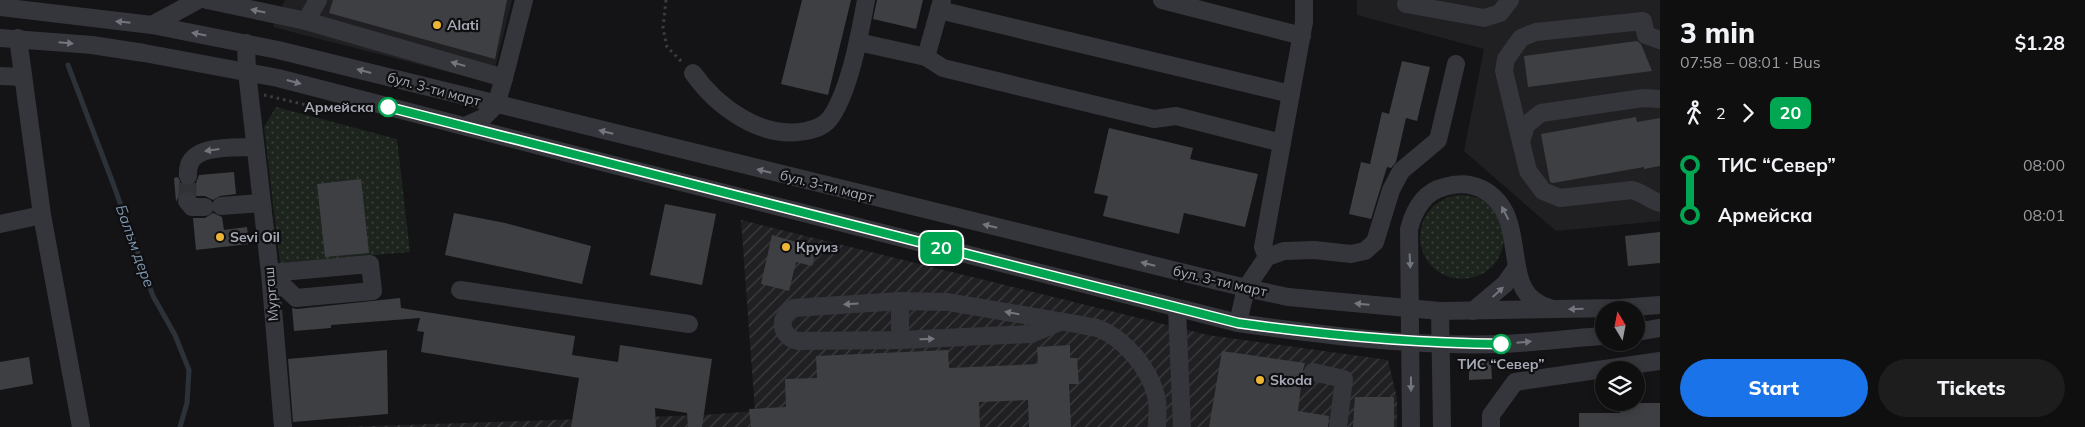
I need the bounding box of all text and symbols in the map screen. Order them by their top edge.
one-way arrow [251,7,266,15]
text: 3 min [1680,15,1755,50]
place label: Alati [447,16,479,34]
one-way arrow [114,18,130,26]
marker: Alati [431,19,443,31]
one-way arrow [191,30,207,38]
text: $1.28 [2015,31,2065,55]
one-way arrow [59,39,75,47]
text: 07:58 – 08:01 · Bus [1680,52,1821,72]
one-way arrow [450,60,465,68]
one-way arrow [356,67,371,75]
street label: бул. 3-ти март [385,68,483,110]
one-way arrow [287,79,302,87]
marker: Армейска [378,97,398,117]
place label: Армейска [304,98,374,116]
icon: walk [1680,99,1708,127]
icon: forward [1734,99,1762,127]
text: 20 [1780,101,1801,124]
text: 2 [1716,103,1726,123]
one-way arrow [599,128,614,136]
one-way arrow [204,146,220,154]
text: ТИС “Север” [1718,153,1836,177]
text: 08:00 [2023,155,2065,175]
street label: бул. 3-ти март [778,166,876,206]
one-way arrow [757,167,772,175]
water label: Балъм дере [112,202,159,290]
text: Армейска [1718,203,1813,227]
one-way arrow [1501,205,1509,220]
text: 08:01 [2023,205,2065,225]
one-way arrow [982,222,997,230]
place label: Sevi Oil [230,228,280,246]
marker: Sevi Oil [214,231,226,243]
line badge: 20 [918,232,964,264]
text: 20 [930,236,952,259]
place label: Круиз [796,238,838,256]
marker: Круиз [780,241,792,253]
one-way arrow [1406,253,1414,269]
one-way arrow [1140,260,1155,268]
street label: бул. 3-ти март [1171,261,1269,301]
street label: Мургаш [260,266,282,322]
one-way arrow [1491,286,1503,298]
one-way arrow [843,300,859,308]
one-way arrow [1354,300,1370,308]
north arrow [1595,301,1645,351]
map controls [1595,301,1645,411]
one-way arrow [1568,305,1584,313]
one-way arrow [1004,309,1020,317]
one-way arrow [919,334,935,342]
marker: ТИС “Север” [1491,334,1511,354]
one-way arrow [1516,338,1532,346]
place label: ТИС “Север” [1458,355,1544,373]
button: Start [1680,359,1868,417]
button: Tickets [1878,359,2065,417]
button: layers [1595,361,1645,411]
place label: Skoda [1270,371,1312,389]
marker: Skoda [1254,374,1266,386]
one-way arrow [1407,376,1415,392]

